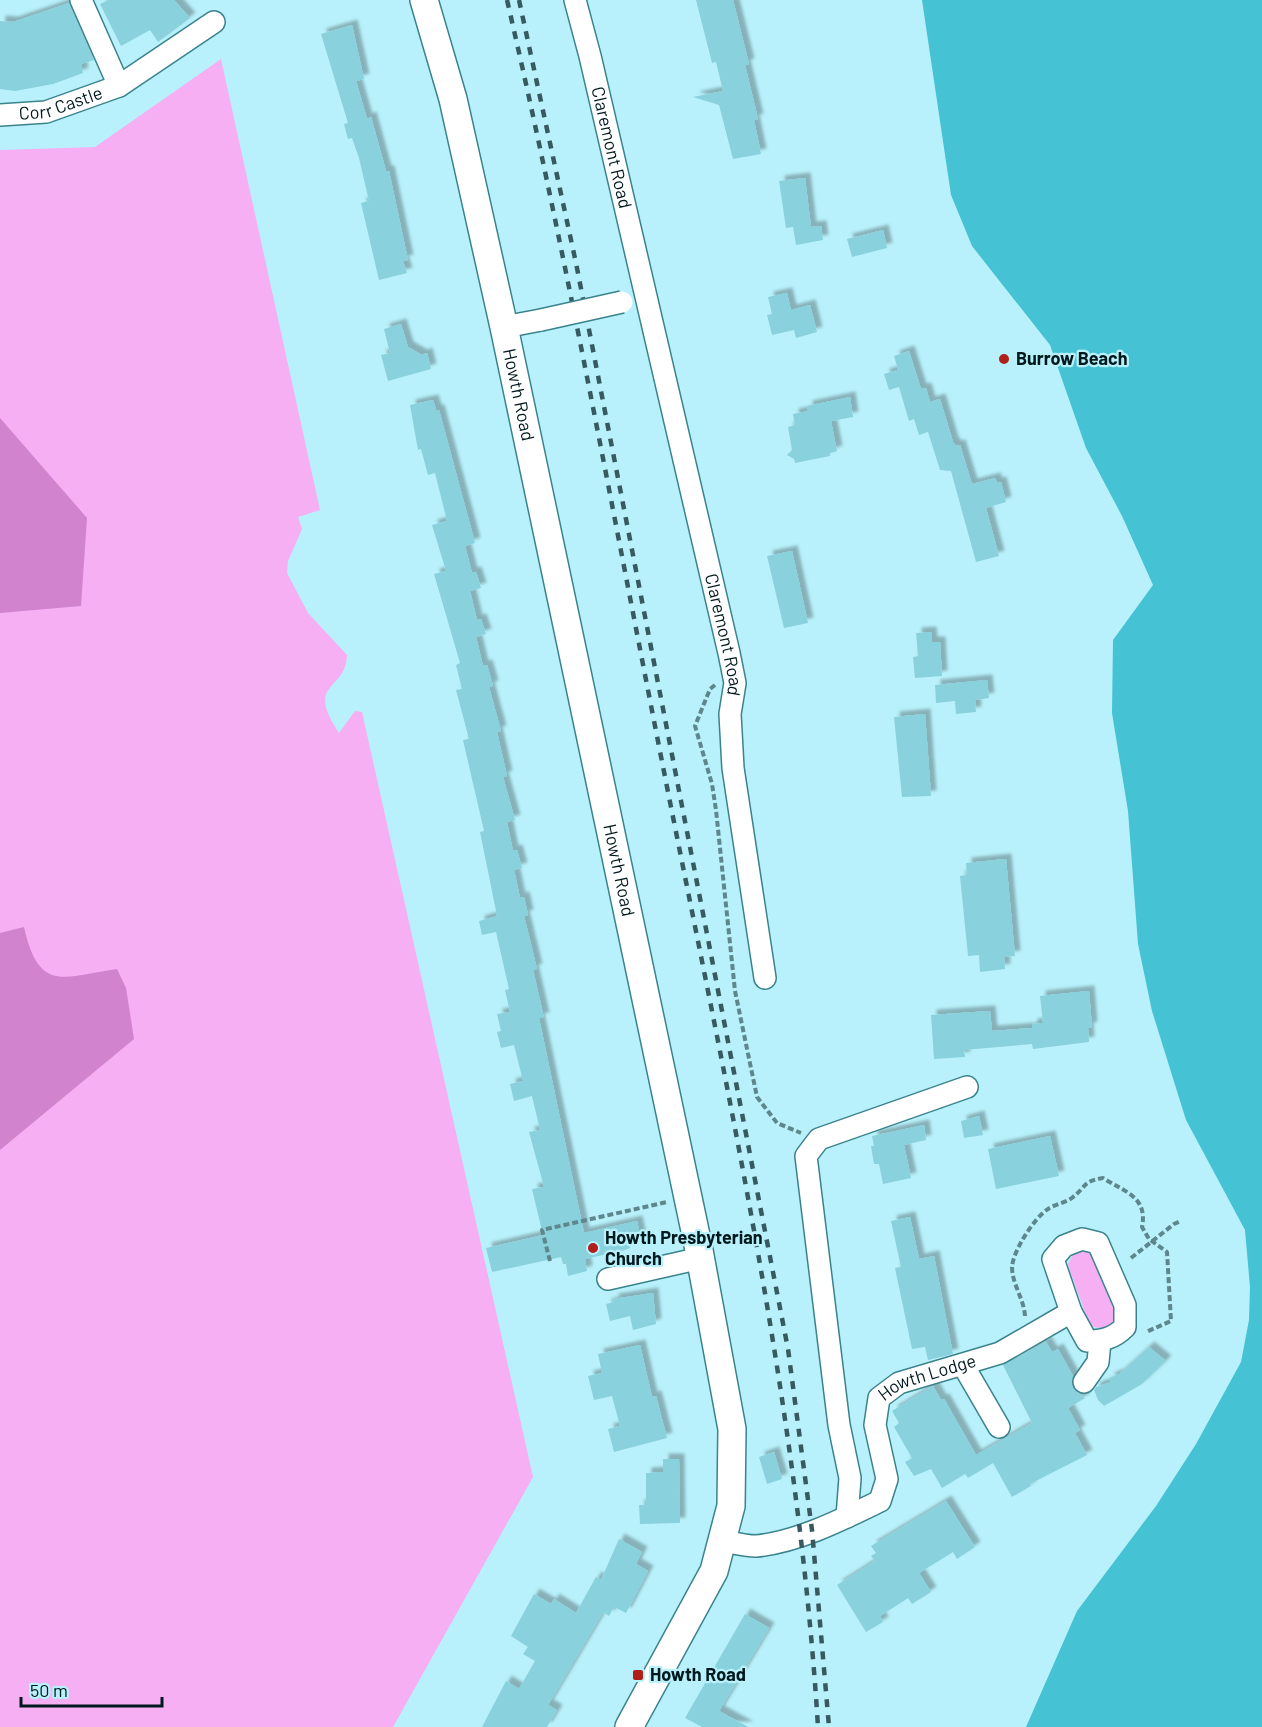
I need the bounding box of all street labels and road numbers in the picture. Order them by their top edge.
street label: Corr Castle [18,81,105,124]
street label: Claremont Road [587,84,637,211]
street label: Howth Road [499,346,540,443]
street label: Claremont Road [701,571,747,698]
street label: Howth Road [599,822,640,918]
street label: Howth Lodge [873,1349,978,1405]

